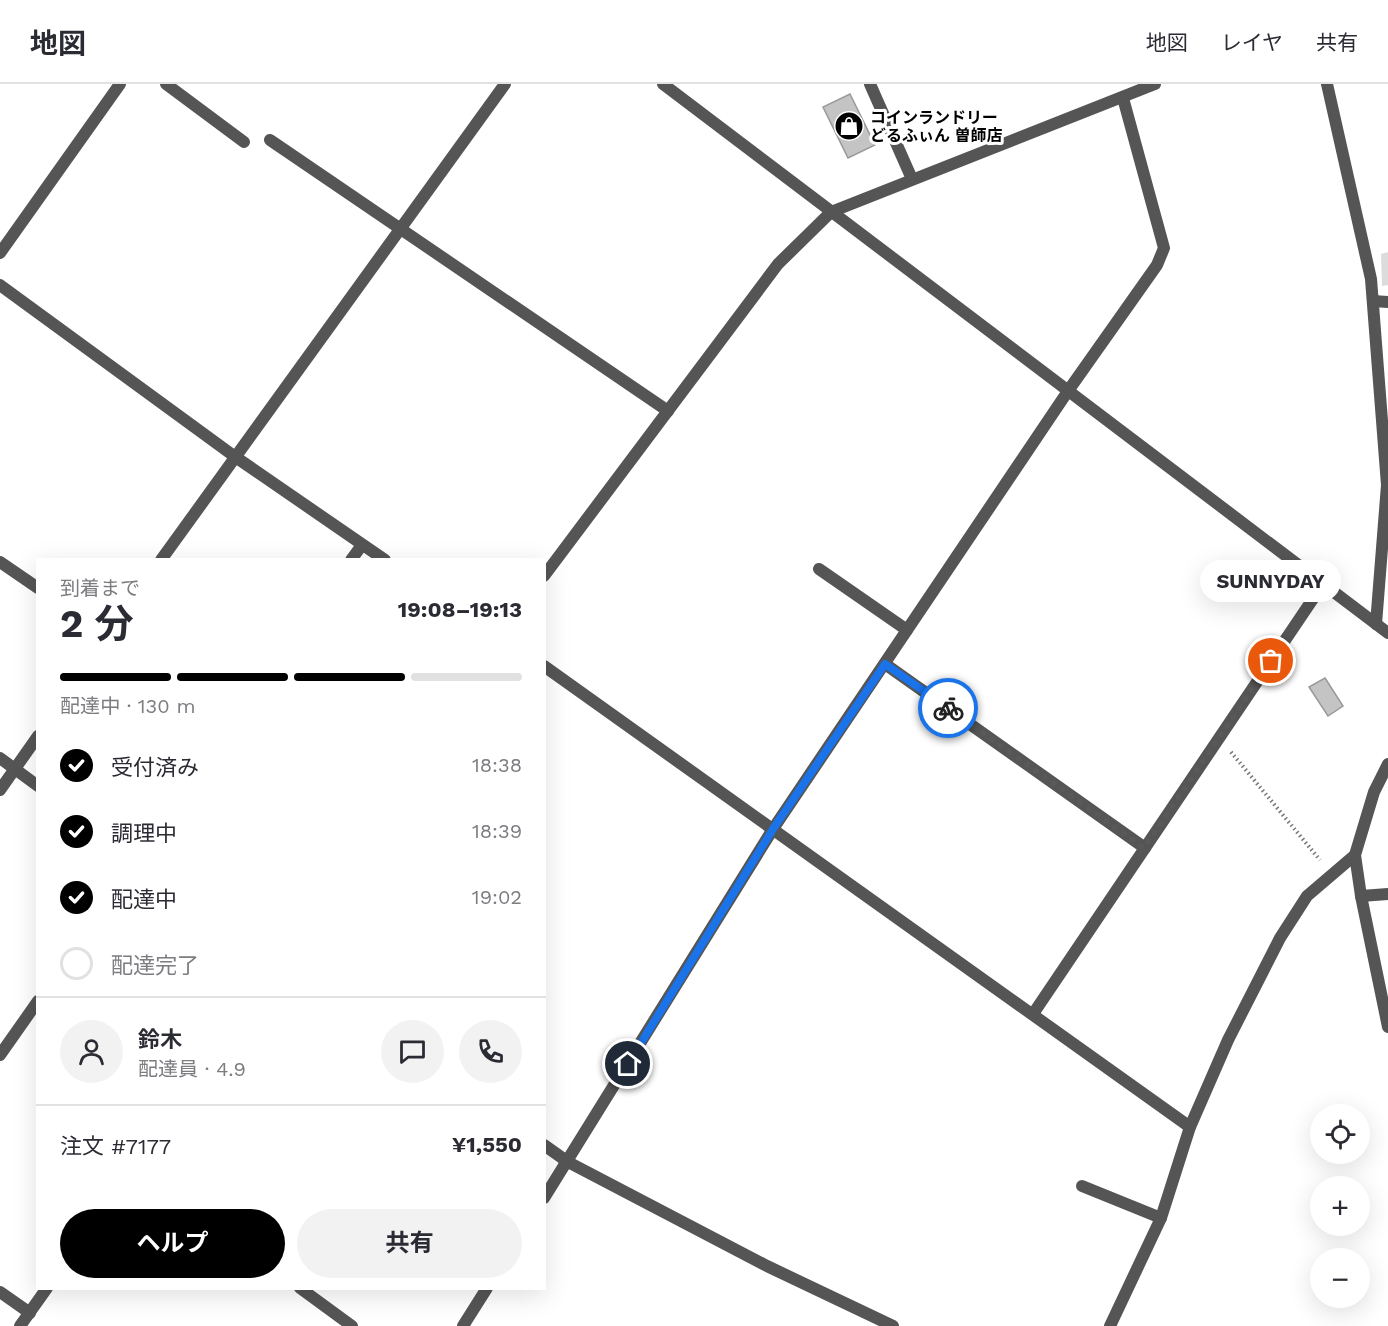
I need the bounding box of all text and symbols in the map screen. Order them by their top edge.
text: 地図 [30,27,86,60]
text: 地図 [1146,30,1188,55]
text: レイヤ [1221,30,1283,55]
text: 共有 [1316,30,1358,55]
place label: コインランドリー どるふぃん 曽師店 [870,108,1003,145]
shop icon: コインランドリー どるふぃん 曽師店 [833,110,865,142]
callout: SUNNYDAY [1200,559,1342,601]
text: SUNNYDAY [1216,569,1325,593]
text: 到着まで [60,576,140,600]
text: 19:08–19:13 [398,597,522,622]
text: 2 分 [60,601,133,646]
pin [1245,635,1296,686]
icon: bag [1254,644,1287,677]
courier [918,678,978,738]
icon: bike [932,692,965,725]
text: 配達中 · 130 m [60,694,196,718]
icon: check [60,749,93,782]
text: 18:38 [472,753,522,777]
text: 受付済み [111,755,199,780]
icon: check [60,815,93,848]
text: 18:39 [472,819,522,843]
text: 調理中 [111,821,177,846]
icon: check [60,881,93,914]
text: 19:02 [472,885,522,909]
text: 配達中 [111,887,177,912]
text: 配達完了 [111,953,199,978]
button: person [60,1020,123,1083]
button: chat [381,1020,444,1083]
button: phone [459,1020,522,1083]
text: 鈴木 [138,1027,182,1052]
pin [602,1038,653,1089]
icon: home [611,1047,644,1080]
text: 配達員 · 4.9 [138,1057,246,1081]
map controls [1310,1104,1370,1308]
button: locate [1310,1104,1370,1164]
text: ¥1,550 [452,1132,522,1157]
text: 注文 #7177 [60,1134,171,1159]
button: + [1310,1176,1370,1236]
button: ヘルプ [60,1209,285,1278]
button: 共有 [297,1209,522,1278]
button: − [1310,1248,1370,1308]

